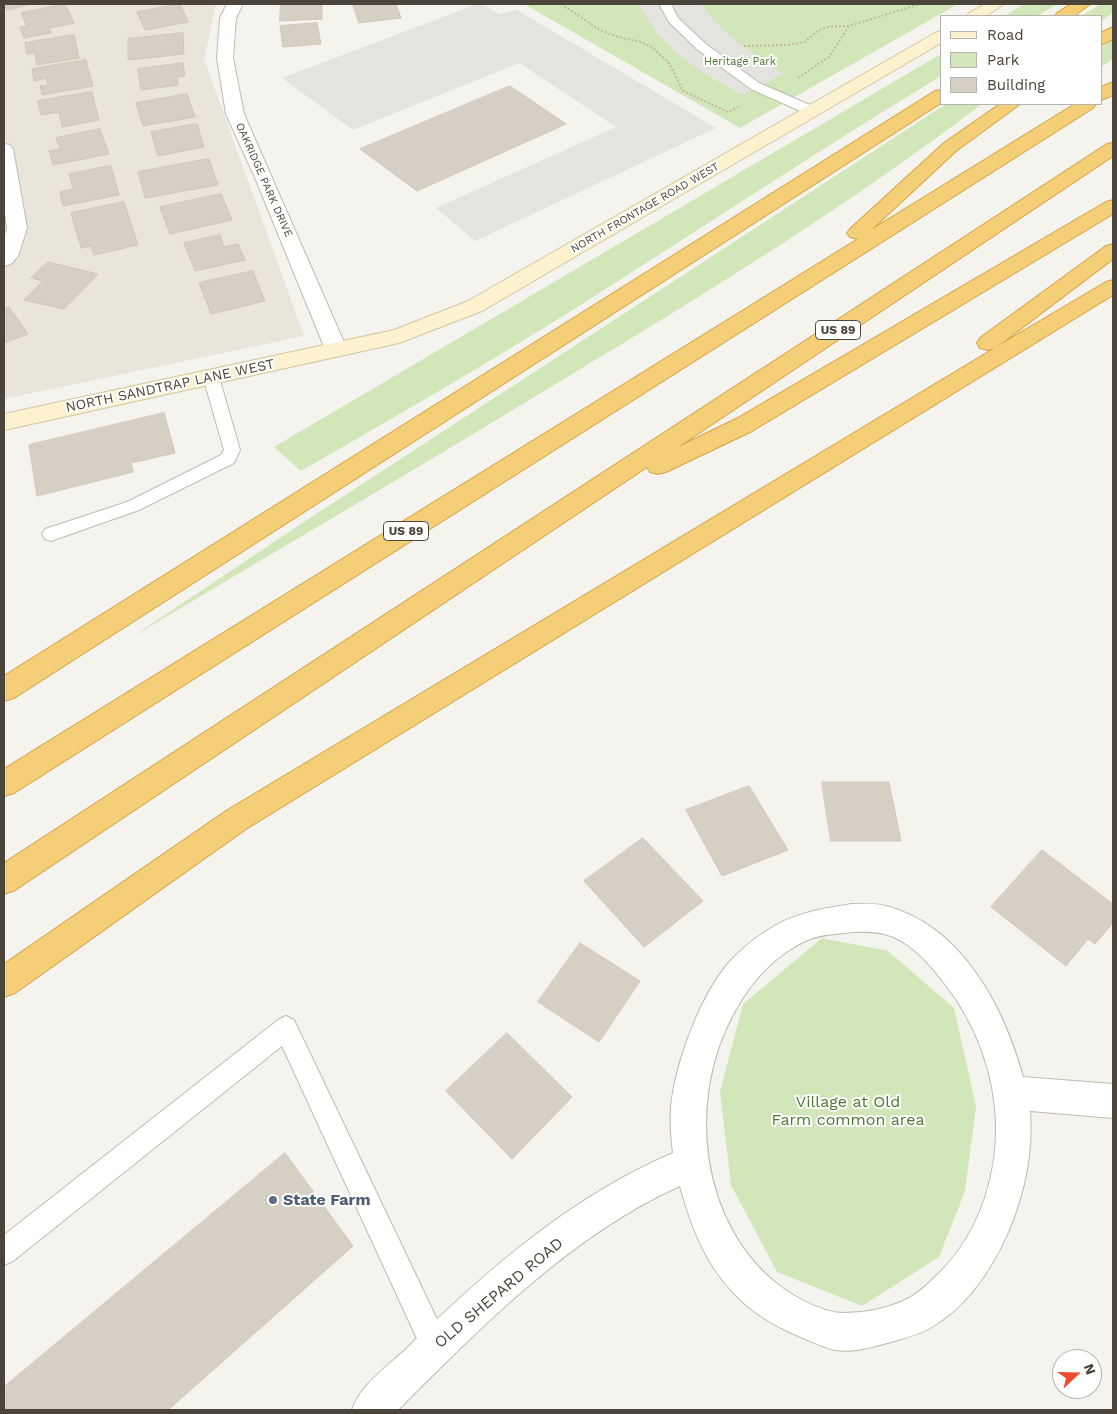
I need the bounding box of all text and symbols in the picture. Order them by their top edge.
legend [940,15,1102,105]
text: Road [987,26,1024,44]
text: Park [987,51,1019,69]
park label: Heritage Park [704,55,776,69]
text: Building [987,76,1045,94]
street label: OAKRIDGE PARK DRIVE [233,121,295,239]
street label: NORTH FRONTAGE ROAD WEST [569,160,721,256]
road number: US 89 [816,320,860,340]
street label: NORTH SANDTRAP LANE WEST [64,356,276,416]
road number: US 89 [384,522,428,540]
park label: Village at Old Farm common area [772,1092,924,1130]
place label: State Farm [283,1190,370,1210]
marker: State Farm [267,1194,279,1206]
street label: OLD SHEPARD ROAD [431,1234,567,1352]
north arrow [1052,1349,1102,1399]
text: N [1081,1361,1099,1377]

